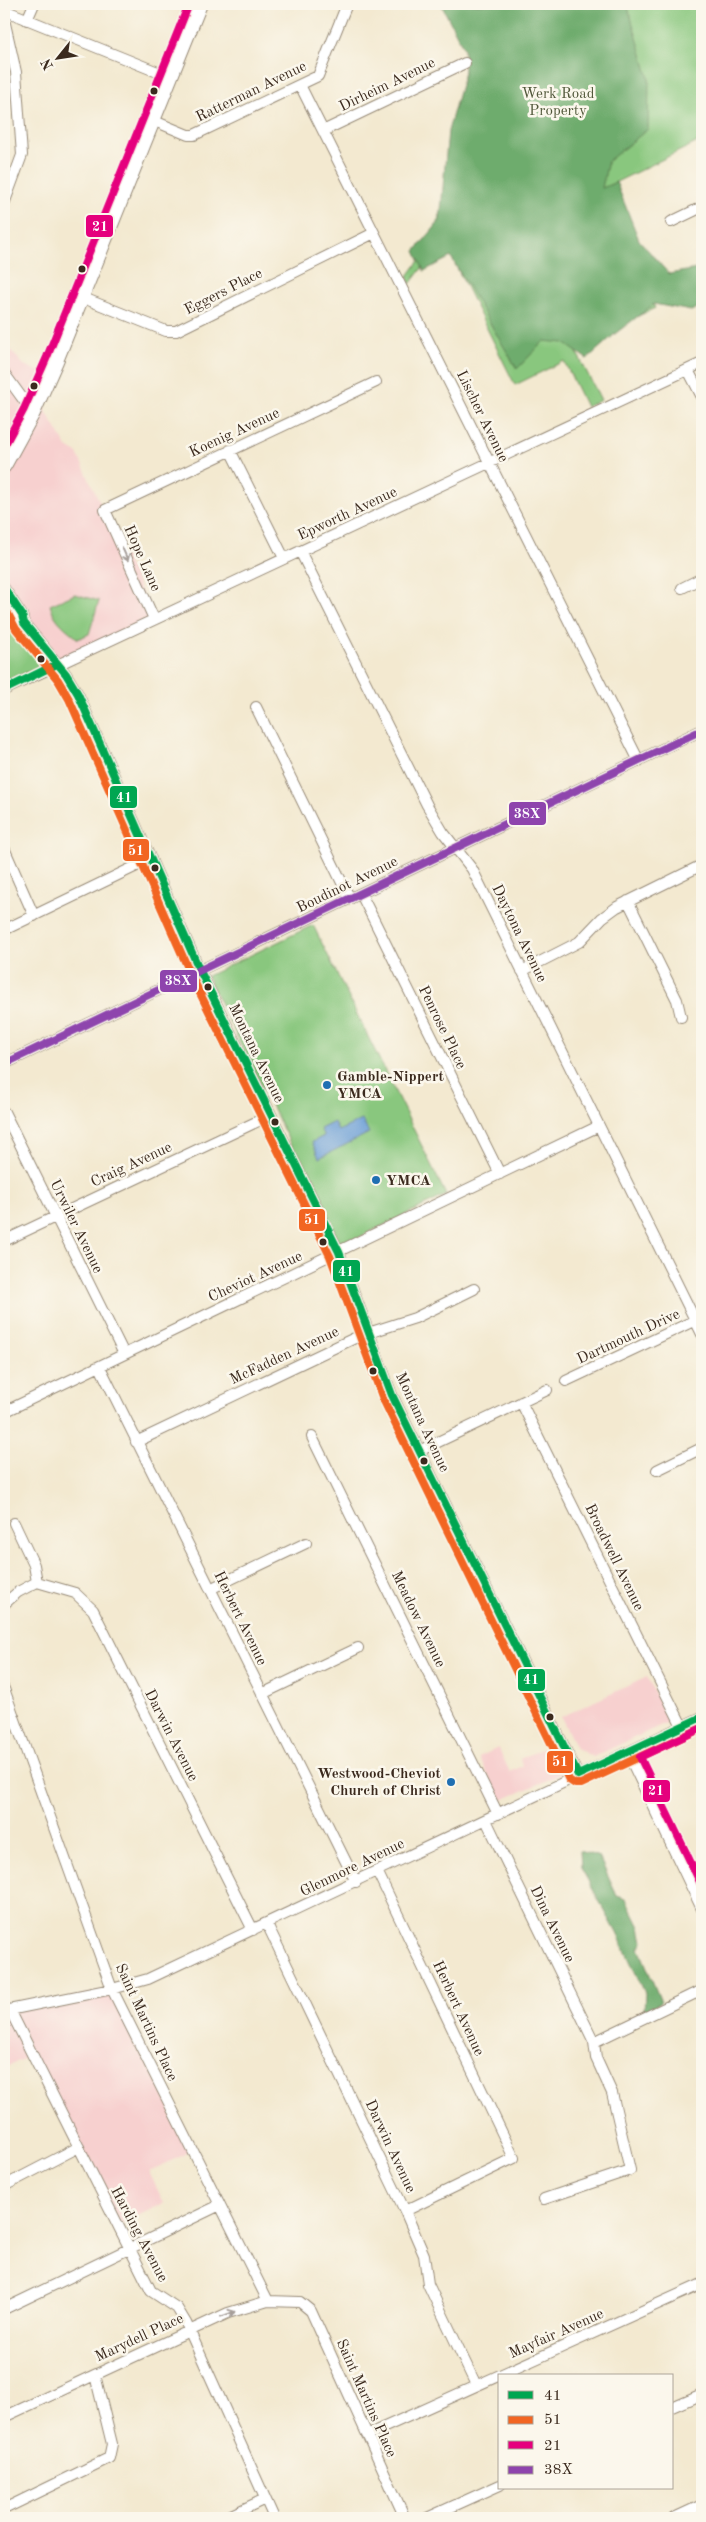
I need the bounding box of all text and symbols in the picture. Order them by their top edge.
north arrow [32,32,82,82]
text: N [39,56,56,72]
street label: Dirheim Avenue [337,56,438,115]
street label: Ratterman Avenue [194,59,309,126]
unlabelled marker [149,86,159,96]
park label: Werk Road Property [521,87,595,119]
line badge: 21 [85,214,114,238]
text: 21 [92,220,108,234]
unlabelled marker [77,264,87,274]
street label: Eggers Place [182,266,265,318]
street label: Lischer Avenue [453,368,510,465]
unlabelled marker [29,381,39,391]
street label: Koenig Avenue [187,406,282,461]
street label: Epworth Avenue [296,485,400,544]
street label: Hope Lane [120,523,163,594]
one-way arrow [120,546,130,561]
unlabelled marker [36,654,46,664]
line badge: 41 [109,785,138,809]
text: 41 [116,791,132,805]
line badge: 38X [508,801,547,826]
text: 38X [514,807,541,821]
line badge: 51 [122,838,150,862]
text: 51 [128,844,144,858]
street label: Boudinot Avenue [295,854,401,916]
unlabelled marker [150,863,160,873]
street label: Daytona Avenue [488,882,549,985]
line badge: 38X [159,969,198,993]
text: 38X [165,974,192,988]
unlabelled marker [203,982,213,992]
street label: Penrose Place [415,984,468,1072]
street label: Montana Avenue [225,1002,286,1106]
place label: Gamble-Nippert YMCA [337,1070,444,1102]
marker: Gamble-Nippert YMCA [321,1079,333,1091]
unlabelled marker [270,1117,280,1127]
street label: Craig Avenue [89,1140,175,1191]
marker: YMCA [370,1174,382,1186]
place label: YMCA [386,1174,431,1189]
street label: Urwiler Avenue [46,1177,105,1276]
line badge: 51 [298,1208,326,1232]
text: 51 [304,1213,320,1227]
unlabelled marker [318,1237,328,1247]
street label: Cheviot Avenue [206,1249,305,1306]
line badge: 41 [332,1259,361,1283]
text: 41 [338,1265,354,1279]
street label: Dartmouth Drive [575,1307,682,1368]
street label: McFadden Avenue [228,1325,341,1388]
unlabelled marker [368,1366,378,1376]
street label: Montana Avenue [392,1370,451,1475]
unlabelled marker [419,1456,429,1466]
street label: Broadwell Avenue [581,1502,646,1614]
street label: Herbert Avenue [210,1569,269,1668]
street label: Meadow Avenue [388,1569,448,1670]
line badge: 41 [517,1668,546,1692]
text: 41 [523,1673,539,1687]
street label: Darwin Avenue [141,1687,200,1784]
unlabelled marker [545,1712,555,1722]
line badge: 51 [546,1750,574,1774]
text: 51 [552,1755,568,1769]
place label: Westwood-Cheviot Church of Christ [317,1767,442,1799]
marker: Westwood-Cheviot Church of Christ [445,1776,457,1788]
line badge: 21 [642,1779,671,1803]
text: 21 [648,1784,664,1798]
street label: Glenmore Avenue [298,1837,407,1900]
street label: Dina Avenue [527,1884,577,1965]
street label: Herbert Avenue [429,1959,486,2058]
street label: Saint Martins Place [112,1962,179,2084]
street label: Darwin Avenue [362,2098,418,2196]
street label: Harding Avenue [107,2185,170,2285]
street label: Mayfair Avenue [507,2307,606,2362]
one-way arrow [220,2309,235,2318]
street label: Marydell Place [93,2311,186,2365]
street label: Saint Martins Place [333,2337,398,2460]
legend [498,2374,674,2490]
text: 41 [544,2389,561,2404]
text: 51 [544,2413,561,2428]
text: 21 [544,2439,561,2454]
text: 38X [544,2463,573,2478]

